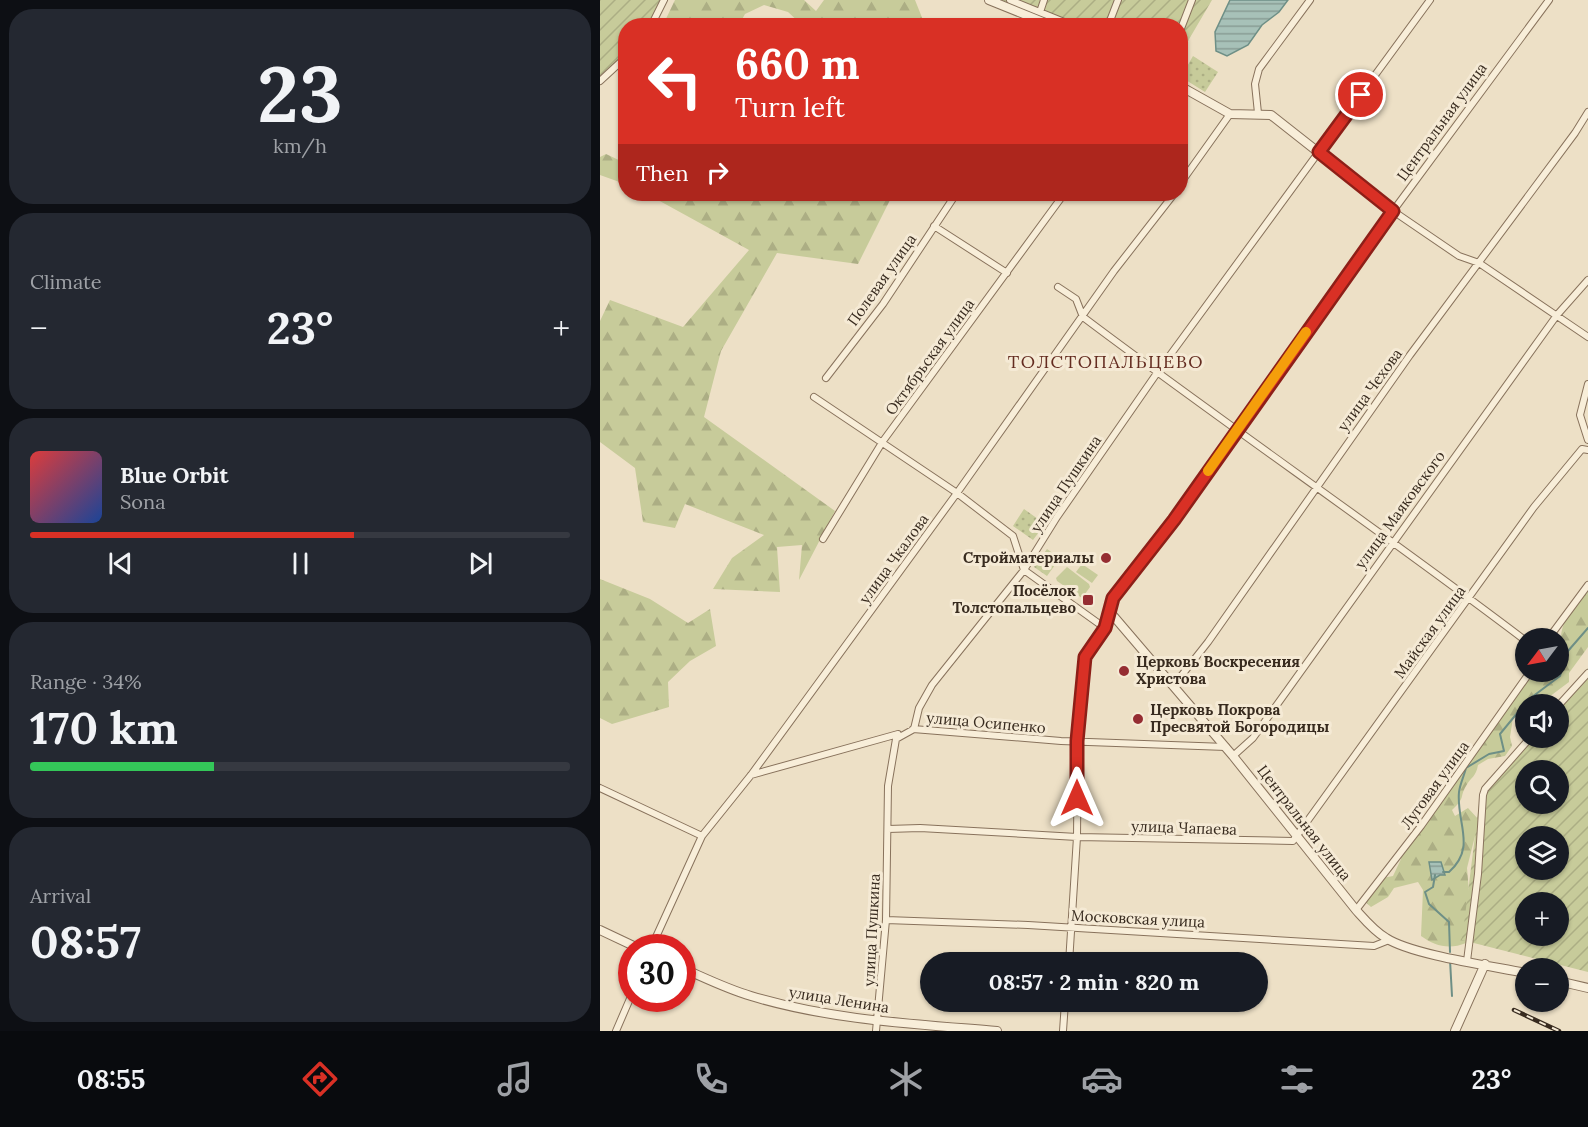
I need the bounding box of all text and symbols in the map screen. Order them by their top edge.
text: 660 m [735,37,860,91]
icon: left [636,42,714,120]
text: 23 [257,44,343,143]
street label: Центральная улица [1392,59,1491,185]
pin [1335,69,1386,120]
icon: arrive [1344,78,1377,111]
text: Turn left [735,90,845,124]
text: km/h [273,133,327,158]
icon: right [701,156,734,189]
text: Then [636,159,689,187]
street label: Полевая улица [843,230,920,329]
text: Climate [30,269,102,294]
street label: Октябрьская улица [881,295,978,419]
text: 23° [267,299,333,356]
text: − [30,307,48,349]
text: + [552,307,570,349]
street label: улица Чехова [1333,344,1406,435]
district label: ТОЛСТОПАЛЬЦЕВО [1008,350,1204,373]
street label: улица Пушкина [1026,431,1105,536]
street label: улица Маяковского [1350,447,1449,572]
text: Blue Orbit [120,461,228,489]
text: Sona [120,489,166,514]
street label: улица Чкалова [855,510,933,607]
icon: previous [104,547,137,580]
icon: pause [284,547,317,580]
icon: next [464,547,497,580]
place label: Стройматериалы [963,548,1094,567]
marker: Стройматериалы [1099,551,1113,565]
place label: Посёлок Толстопальцево [952,581,1077,617]
street label: Майская улица [1390,581,1470,682]
marker: Посёлок Толстопальцево [1081,593,1095,607]
north arrow [1515,628,1569,682]
map controls [1515,628,1569,1012]
place label: Церковь Воскресения Христова [1136,652,1300,688]
marker: Церковь Воскресения Христова [1117,664,1131,678]
text: Range · 34% [30,669,142,694]
button: sound [1515,694,1569,748]
text: 170 km [30,699,178,756]
place label: Церковь Покрова Пресвятой Богородицы [1150,700,1329,736]
street label: улица Осипенко [926,708,1047,737]
marker: Церковь Покрова Пресвятой Богородицы [1131,712,1145,726]
street label: Луговая улица [1396,737,1473,832]
button: search [1515,760,1569,814]
street label: Центральная улица [1253,761,1356,885]
position arrow [1045,766,1109,830]
street label: улица Чапаева [1131,816,1238,839]
button: layers [1515,826,1569,880]
street label: улица Пушкина [859,873,884,987]
text: Arrival [30,883,91,908]
button: + [1515,892,1569,946]
street label: Московская улица [1071,906,1206,932]
text: 08:57 [30,913,141,970]
speed limit sign: 30 [618,934,696,1012]
button: − [1515,958,1569,1012]
text: 08:57 · 2 min · 820 m [989,968,1199,996]
street label: улица Ленина [788,982,891,1017]
icon: directions [299,1058,341,1100]
icon: music [494,1058,536,1100]
icon: phone [690,1058,732,1100]
icon: climate [885,1058,927,1100]
icon: car [1081,1058,1123,1100]
icon: filters [1276,1058,1318,1100]
text: 08:55 [77,1062,145,1096]
text: 23° [1471,1062,1511,1096]

